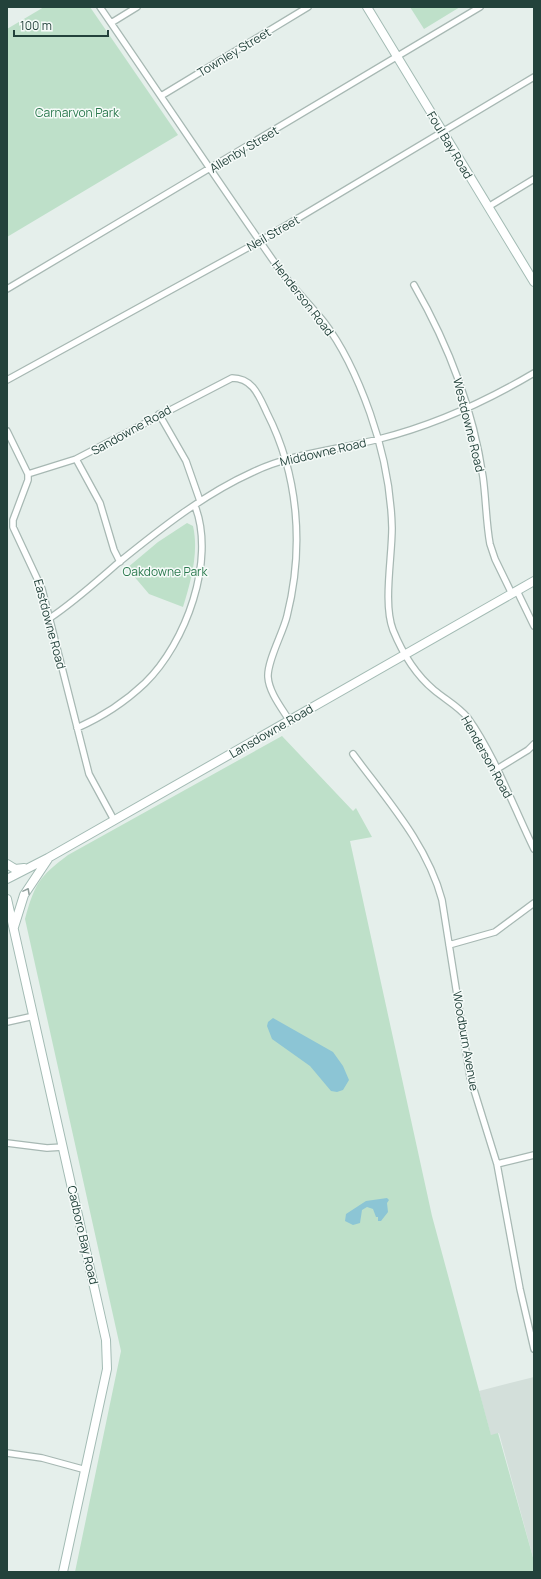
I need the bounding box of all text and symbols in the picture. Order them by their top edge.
scale bar [14,12,108,38]
text: 100 m [20,17,52,34]
street label: Townley Street [194,23,274,81]
park label: Carnarvon Park [35,104,120,121]
street label: Foul Bay Road [423,108,477,182]
street label: Allenby Street [206,122,282,176]
street label: Neil Street [243,211,303,255]
street label: Henderson Road [268,257,338,339]
street label: Westdowne Road [449,376,489,474]
street label: Sandowne Road [88,401,174,459]
street label: Middowne Road [278,434,368,470]
park label: Oakdowne Park [123,563,208,580]
street label: Eastdowne Road [30,577,70,671]
street label: Lansdowne Road [226,700,316,762]
street label: Henderson Road [457,713,517,801]
one-way arrow [22,888,30,895]
street label: Woodburn Avenue [449,990,483,1092]
street label: Cadboro Bay Road [63,1184,103,1286]

